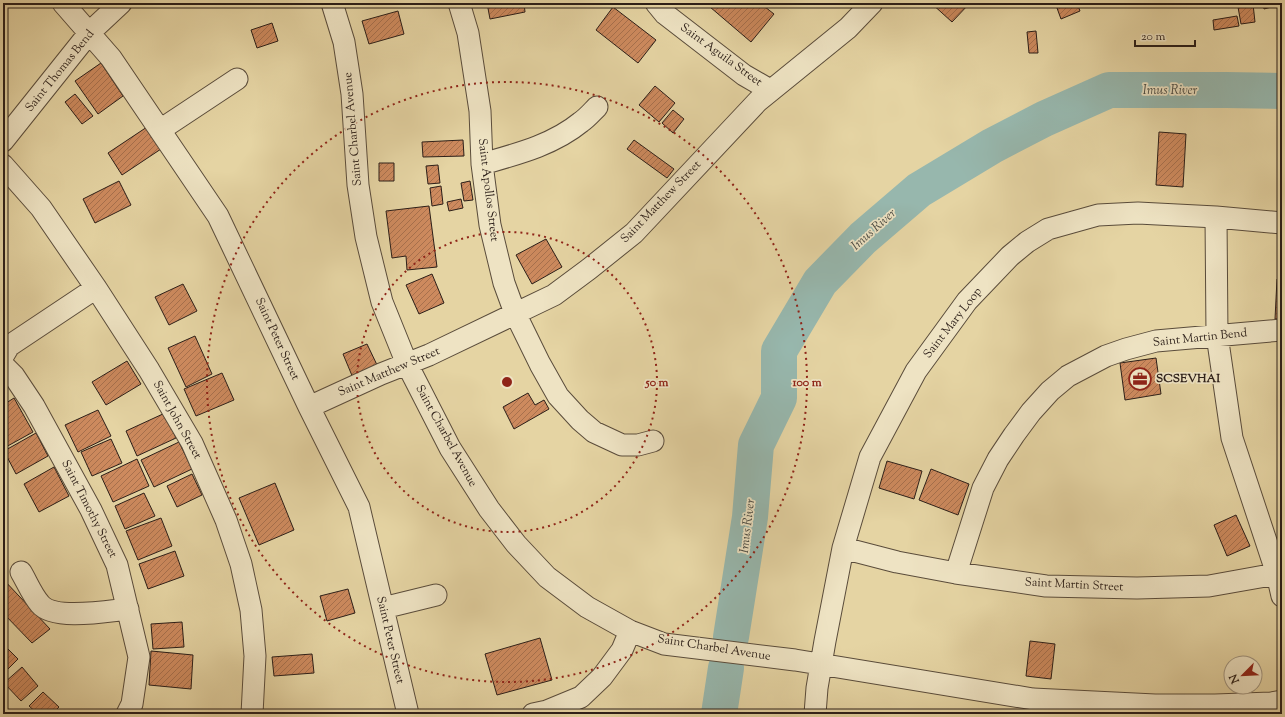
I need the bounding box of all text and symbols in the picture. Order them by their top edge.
street label: Saint Aguila Street [676,19,766,91]
scale bar [1135,22,1195,48]
street label: Saint Thomas Bend [21,26,99,116]
text: 20 m [1141,28,1166,46]
street label: Saint Charbel Avenue [339,71,367,187]
water label: Imus River [1143,82,1198,100]
street label: Saint Apollos Street [473,137,503,243]
street label: Saint Matthew Street [617,156,705,248]
water label: Imus River [848,205,901,255]
street label: Saint Mary Loop [919,283,987,362]
street label: Saint Peter Street [250,295,304,383]
street label: Saint Martin Bend [1152,324,1248,352]
street label: Saint Matthew Street [335,342,443,402]
office icon: SCSEVHAI [1127,366,1153,392]
place label: SCSEVHAI [1156,370,1220,388]
text: 50 m [645,374,669,392]
text: 100 m [791,374,822,392]
centre of rings [500,375,514,389]
street label: Saint John Street [148,377,206,463]
street label: Saint Charbel Avenue [410,382,482,491]
street label: Saint Timothy Street [57,457,121,561]
water label: Imus River [736,497,760,554]
street label: Saint Martin Street [1024,573,1124,597]
street label: Saint Peter Street [371,594,409,686]
street label: Saint Charbel Avenue [656,630,772,666]
north arrow [1223,655,1263,695]
text: N [1226,671,1244,687]

